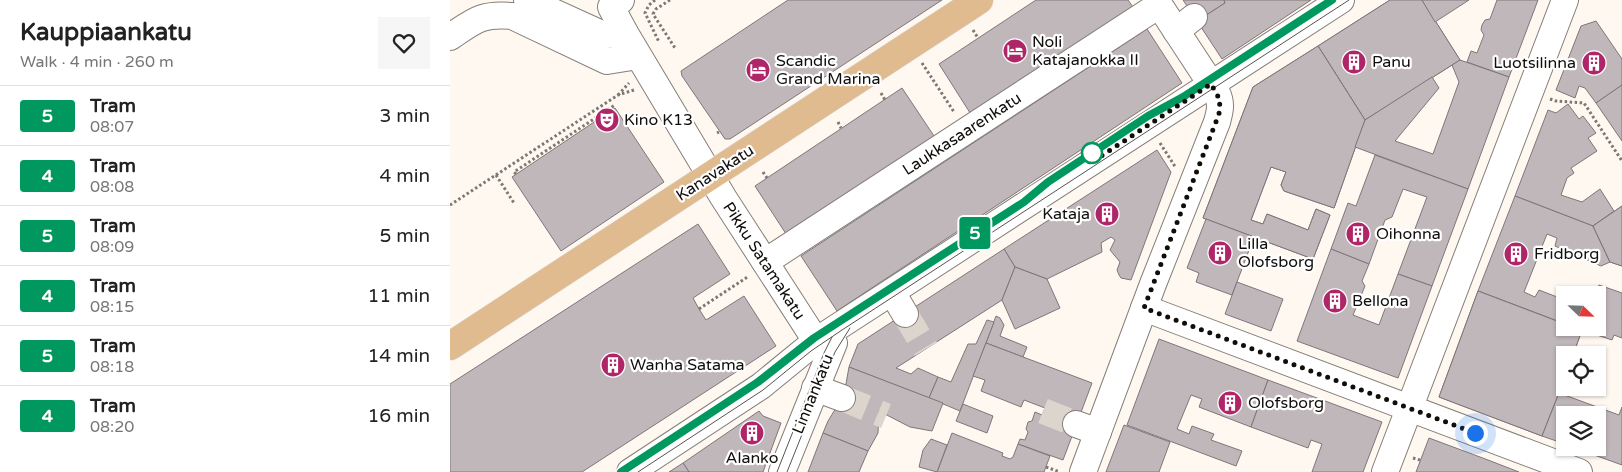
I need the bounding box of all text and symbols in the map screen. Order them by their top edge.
button: heart [378,17,430,69]
text: Kauppiaankatu [20,18,192,47]
place label: Noli Katajanokka II [1032,32,1139,70]
hotel icon: Noli Katajanokka II [1002,38,1028,64]
building icon: Panu [1341,49,1367,75]
building icon: Luotsilinna [1581,50,1607,76]
place label: Scandic Grand Marina [776,51,881,89]
text: Walk · 4 min · 260 m [20,52,174,72]
place label: Panu [1372,52,1411,72]
place label: Luotsilinna [1493,53,1576,73]
hotel icon: Scandic Grand Marina [745,57,771,83]
street label: Laukkasaarenkatu [899,88,1025,180]
text: Tram [90,95,136,117]
text: 5 [42,105,53,127]
text: 3 min [379,105,430,127]
theatre icon: Kino K13 [594,107,620,133]
place label: Kino K13 [624,110,693,130]
text: 08:07 [90,117,134,137]
street label: Kanavakatu [672,140,758,206]
unlabelled marker [1081,142,1103,164]
text: Tram [90,155,136,177]
text: 4 [42,165,53,187]
text: 4 min [379,165,430,187]
text: 08:08 [90,177,134,197]
street label: Pikku Satamakatu [718,198,810,324]
building icon: Kataja [1094,201,1120,227]
place label: Kataja [1042,204,1090,224]
text: Tram [90,215,136,237]
line badge: 5 [959,217,991,249]
building icon: Oihonna [1345,221,1371,247]
text: 5 [969,222,981,244]
place label: Oihonna [1376,224,1441,244]
text: 5 [42,225,53,247]
text: 5 min [379,225,430,247]
place label: Lilla Olofsborg [1238,234,1314,272]
text: 08:09 [90,237,134,257]
building icon: Lilla Olofsborg [1207,240,1233,266]
building icon: Fridborg [1503,241,1529,267]
place label: Fridborg [1534,244,1599,264]
text: Tram [90,275,136,297]
text: 4 [42,285,53,307]
text: 11 min [367,285,430,307]
north arrow [1556,286,1606,336]
map controls [1556,286,1606,456]
building icon: Bellona [1322,288,1348,314]
place label: Bellona [1352,291,1409,311]
text: 08:15 [90,297,134,317]
text: Tram [90,335,136,357]
text: 5 [42,345,53,367]
text: 14 min [367,345,430,367]
button: locate [1556,346,1606,396]
street label: Linnankatu [788,351,838,437]
building icon: Wanha Satama [600,352,626,378]
place label: Wanha Satama [630,355,745,375]
text: 08:18 [90,357,134,377]
building icon: Olofsborg [1217,390,1243,416]
place label: Olofsborg [1248,393,1324,413]
text: Tram [90,395,136,417]
text: 4 [42,405,53,427]
text: 16 min [367,405,430,427]
button: layers [1556,406,1606,456]
text: 08:20 [90,417,134,437]
building icon: Alanko [739,420,765,446]
your location [1463,421,1488,446]
place label: Alanko [726,448,778,468]

